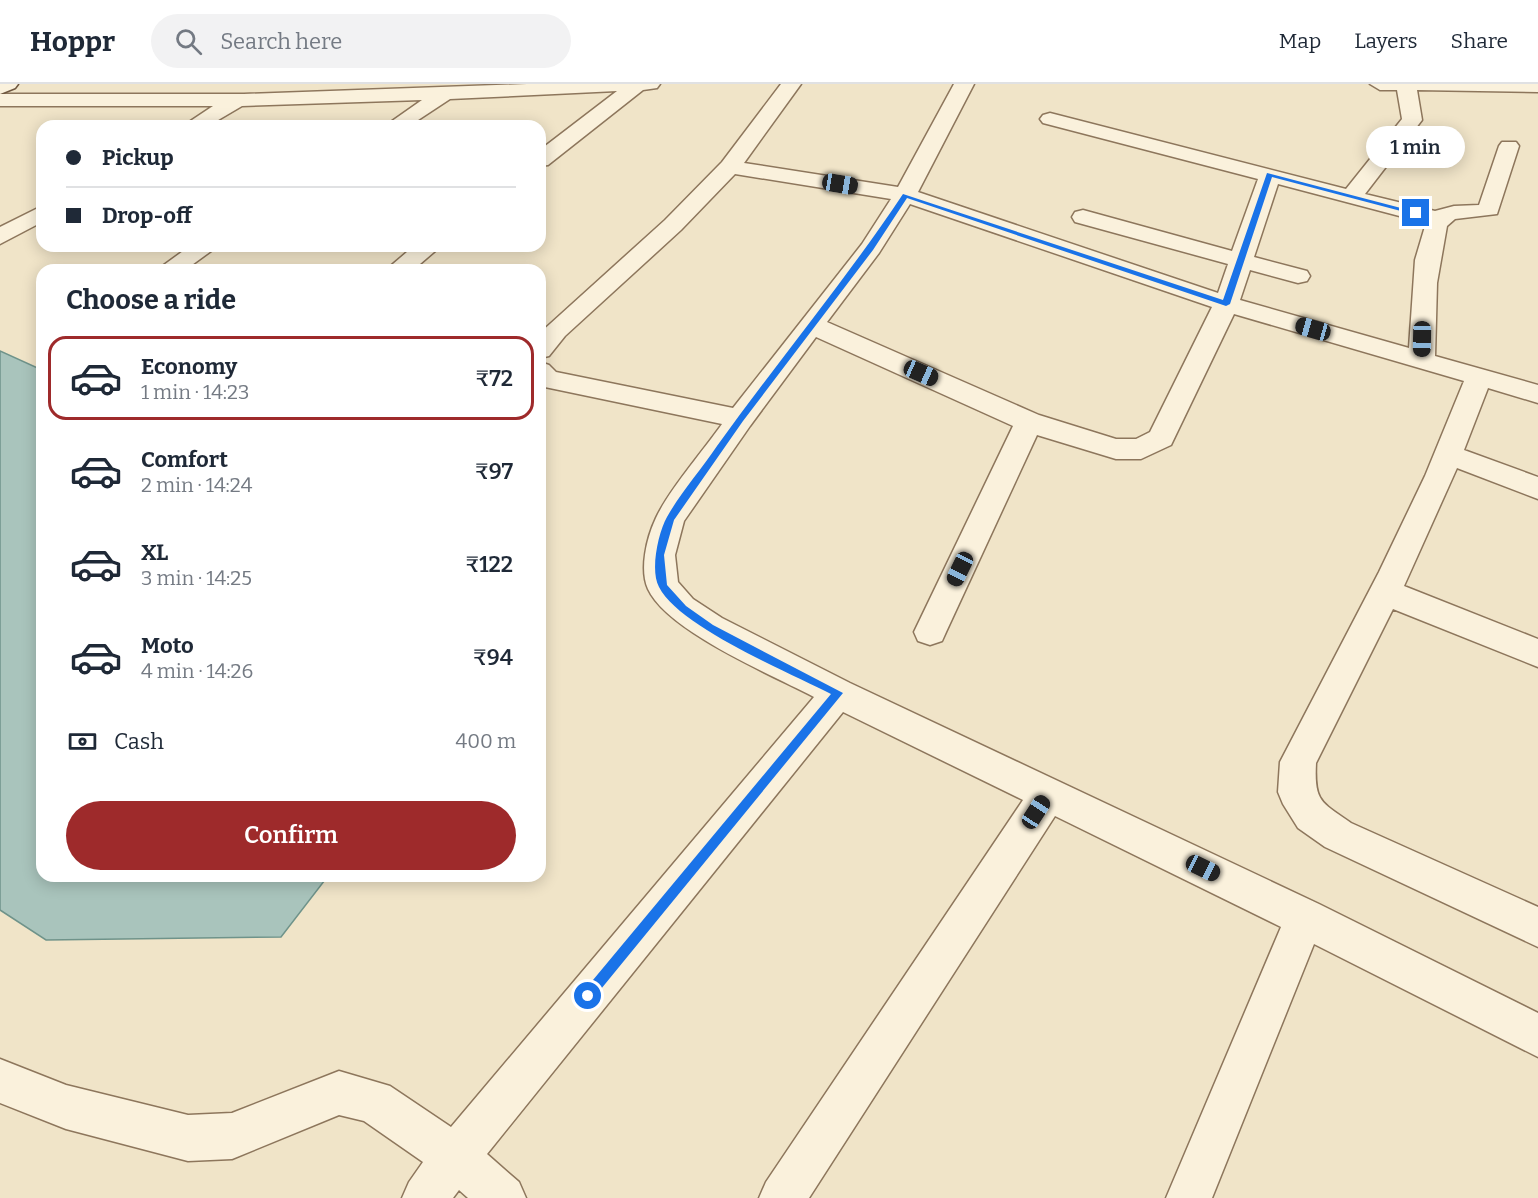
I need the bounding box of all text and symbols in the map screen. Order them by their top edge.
search box [151,14,571,68]
text: Hoppr [30,25,115,58]
icon: search [172,25,205,58]
text: Search here [220,28,342,55]
text: Map [1279,28,1321,54]
text: Layers [1354,28,1418,54]
text: Share [1451,28,1508,54]
callout: 1 min [1366,126,1466,168]
text: 1 min [1390,135,1441,159]
text: Pickup [102,144,174,171]
car [821,172,859,196]
route end [1402,199,1429,226]
text: Drop-off [102,202,192,229]
text: Choose a ride [66,284,236,316]
car [1293,315,1333,343]
car [1413,321,1431,357]
icon: car [69,351,123,405]
text: Economy [141,353,237,380]
car [901,357,941,389]
text: ₹72 [475,365,513,392]
text: 1 min · 14:23 [141,380,249,404]
icon: car [69,444,123,498]
text: Comfort [141,446,228,473]
text: ₹97 [475,458,513,485]
text: 2 min · 14:24 [141,473,252,497]
icon: car [69,537,123,591]
text: XL [141,539,168,566]
car [944,549,976,589]
text: ₹122 [465,551,513,578]
text: 3 min · 14:25 [141,566,252,590]
icon: car [69,630,123,684]
text: Moto [141,632,194,659]
text: ₹94 [473,644,513,671]
text: 4 min · 14:26 [141,659,253,683]
icon: cash [66,725,99,758]
text: Cash [114,728,164,755]
text: 400 m [456,729,516,753]
car [1019,792,1053,832]
button: Confirm [66,801,516,870]
car [1183,852,1223,884]
route start [574,982,601,1009]

